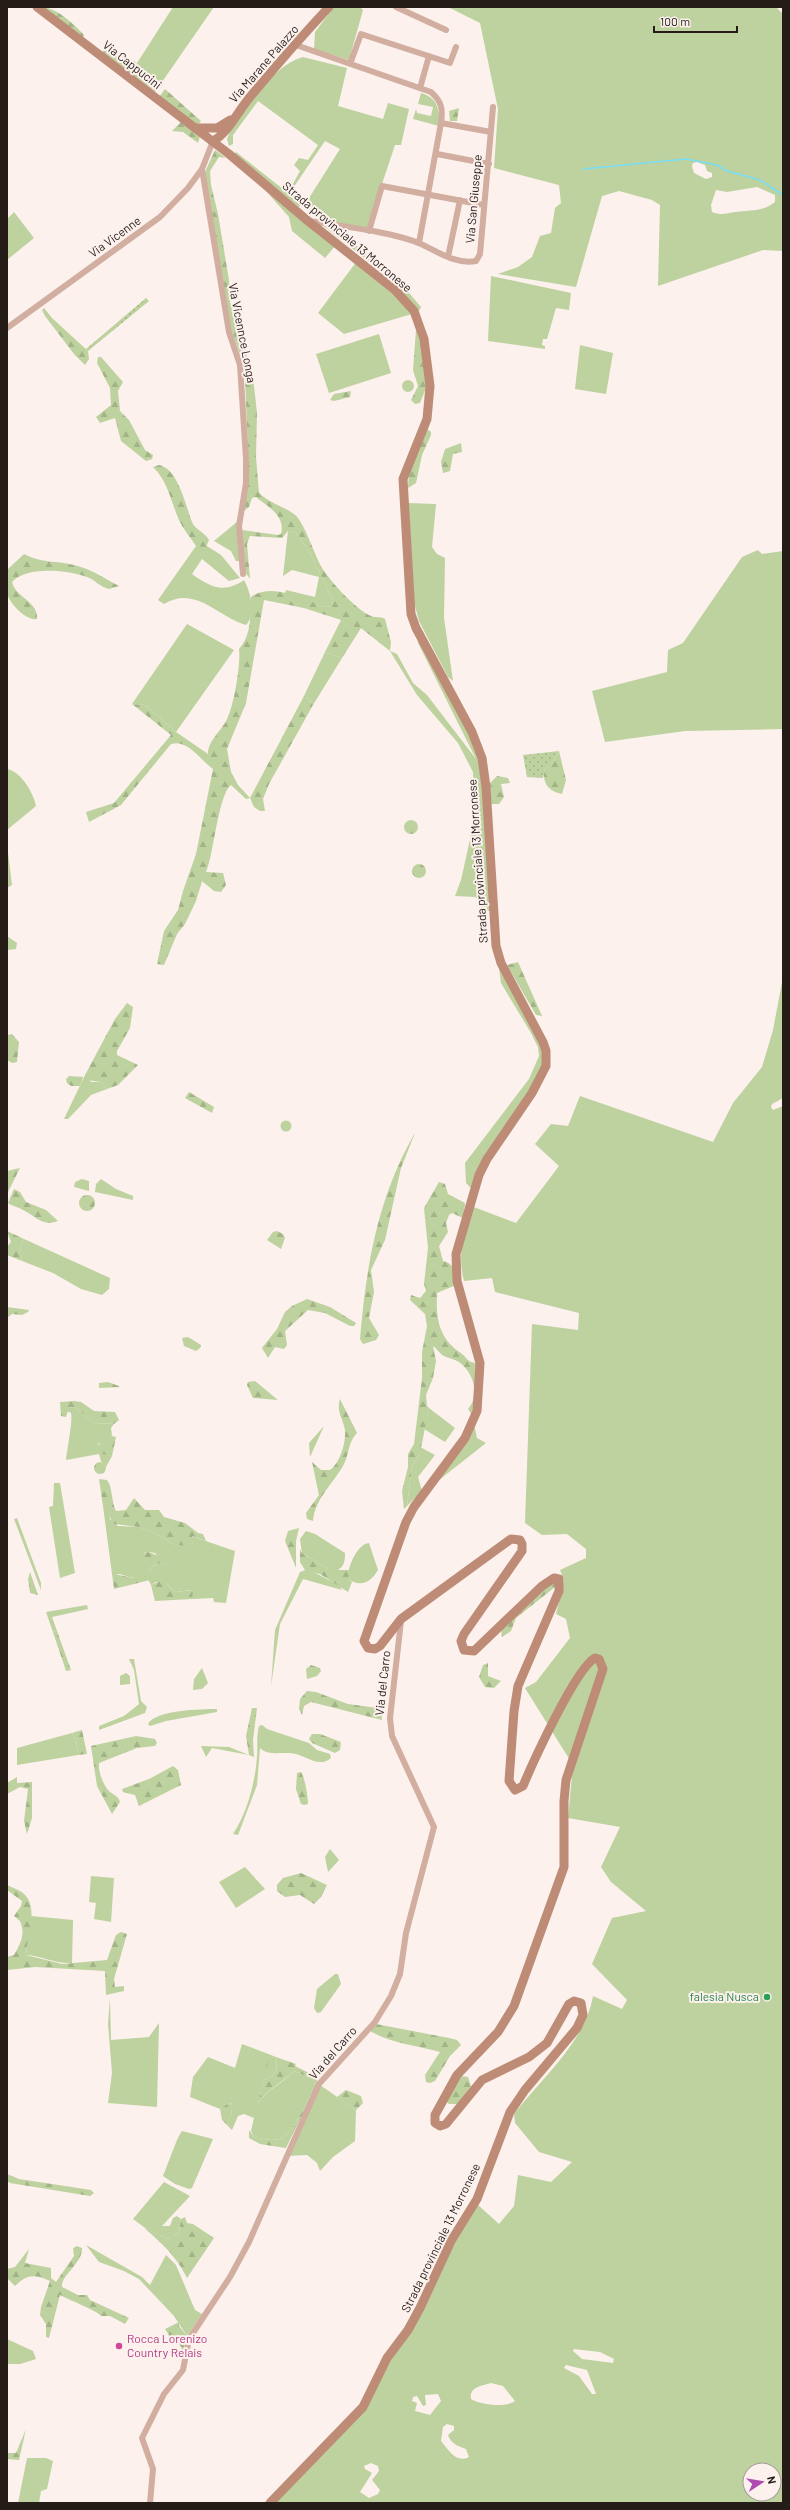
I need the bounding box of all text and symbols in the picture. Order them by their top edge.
scale bar [654,8,737,34]
text: 100 m [660,14,690,28]
street label: Via Marane Palazzo [226,22,301,105]
street label: Via Cappucini [101,37,165,91]
street label: Via San Giuseppe [462,154,484,244]
street label: Strada provinciale 13 Morronese [280,178,415,294]
street label: Via Vicenne [86,213,143,260]
street label: Via Vicennce Longa [226,282,260,384]
street label: Strada provinciale 13 Morronese [464,779,490,943]
street label: Via del Carro [372,1650,392,1716]
place label: falesia Nusca [690,1989,759,2003]
marker: falesia Nusca [762,1992,772,2002]
street label: Via del Carro [306,2023,359,2082]
street label: Strada provinciale 13 Morronese [398,2161,482,2314]
place label: Rocca Lorenizo Country Relais [127,2331,207,2359]
marker: Rocca Lorenizo Country Relais [114,2341,124,2351]
north arrow [742,2462,782,2502]
text: N [765,2475,779,2485]

